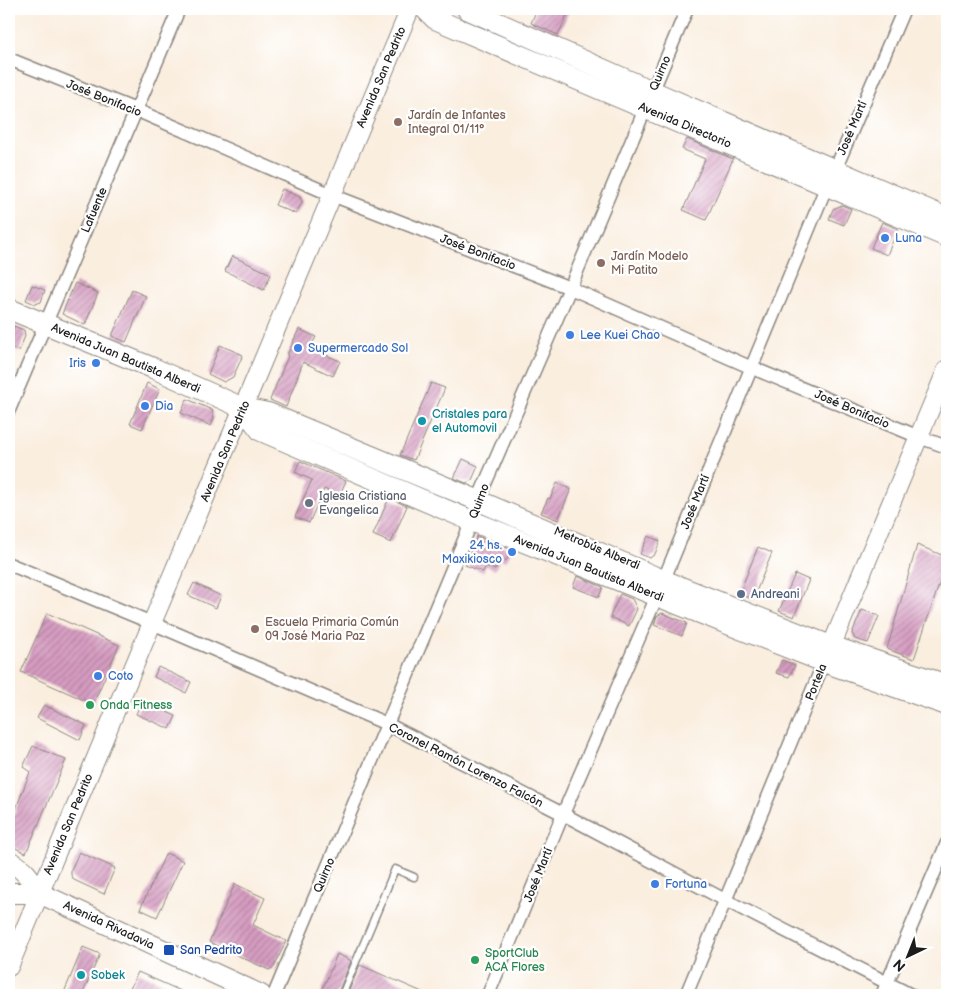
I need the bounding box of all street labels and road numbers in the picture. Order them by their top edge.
street label: Avenida San Pedrito [353,24,410,130]
street label: Quirno [646,53,675,93]
street label: José Bonifacio [64,77,144,120]
street label: Avenida Directorio [636,99,734,152]
street label: José Martí [834,99,871,158]
street label: Lafuente [78,185,111,235]
street label: José Bonifacio [438,231,518,274]
street label: Avenida Juan Bautista Alberdi [49,320,203,397]
street label: José Bonifacio [812,387,892,432]
street label: Avenida San Pedrito [197,398,254,504]
street label: José Martí [678,473,713,532]
street label: Quirno [466,481,493,521]
street label: Metrobús Alberdi [551,524,642,573]
street label: Avenida Juan Bautista Alberdi [512,531,666,606]
street label: Portela [802,661,831,703]
street label: Coronel Ramón Lorenzo Falcón [386,720,546,811]
street label: Avenida San Pedrito [40,771,97,877]
street label: José Martí [521,846,556,905]
street label: Quirno [310,855,339,895]
street label: Avenida Rivadavia [61,898,157,953]

